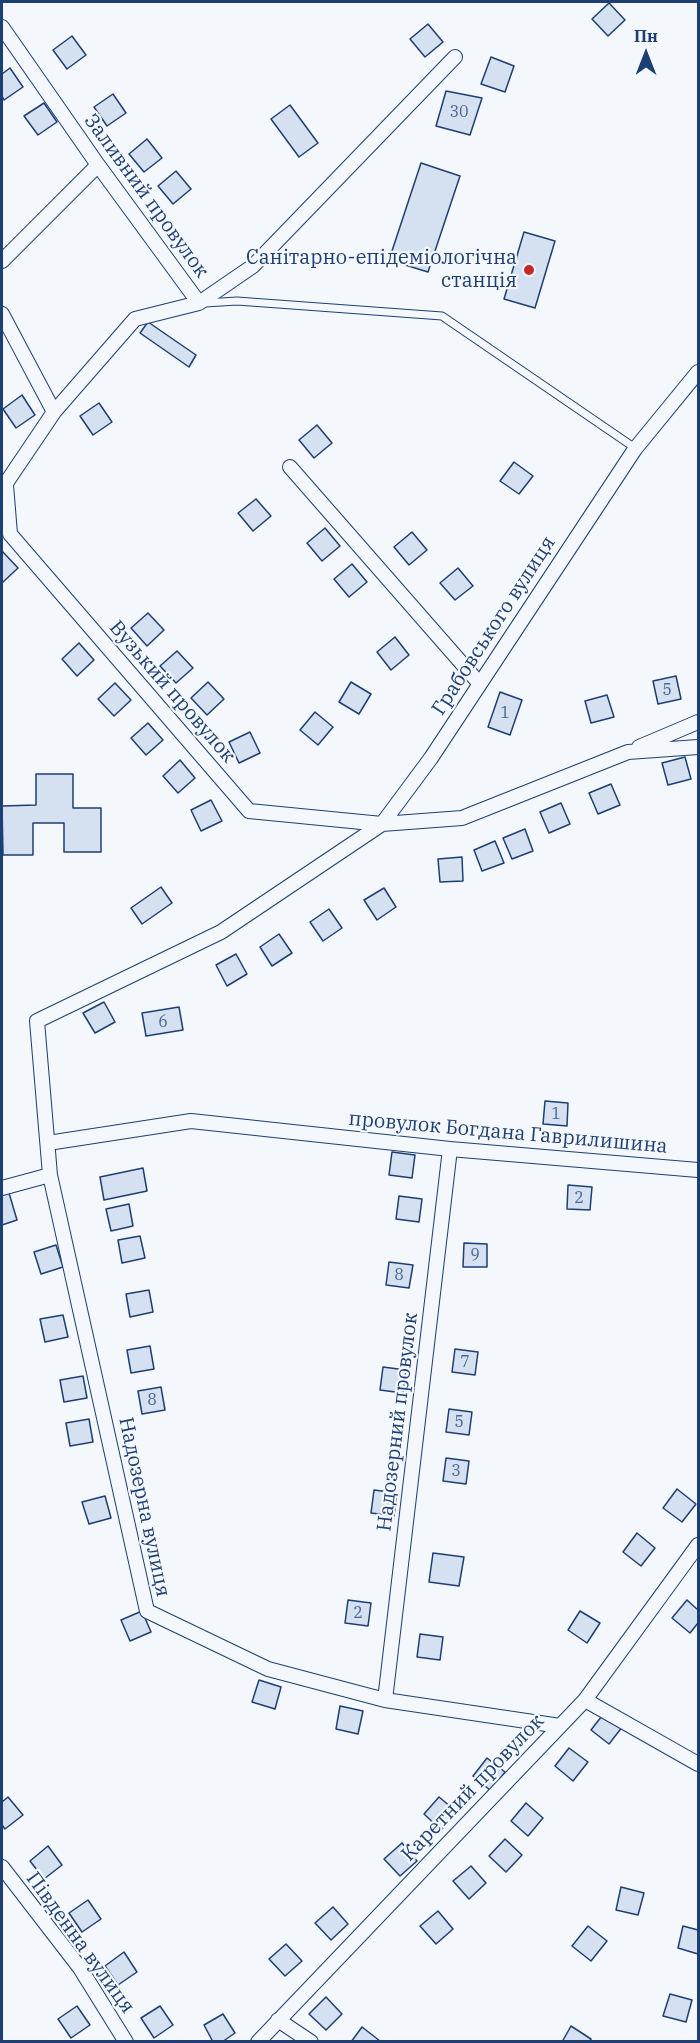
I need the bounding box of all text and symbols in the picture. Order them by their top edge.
north arrow [616,24,676,84]
text: Пн [634,26,658,46]
house number: 30 [449,102,469,122]
street label: Заливний провулок [79,109,213,283]
place label: Санітарно-епідеміологічна станція [246,246,517,293]
marker: Санітарно-епідеміологічна станція [522,263,536,277]
street label: Грабовського вулиця [427,532,561,720]
street label: Вузький провулок [104,616,240,768]
house number: 5 [662,680,672,700]
house number: 1 [500,703,510,723]
house number: 6 [158,1012,168,1032]
house number: 1 [551,1104,561,1124]
street label: провулок Богдана Гаврилишина [347,1107,669,1159]
house number: 2 [574,1188,584,1208]
house number: 9 [470,1245,480,1265]
house number: 8 [394,1265,404,1285]
street label: Надозерний провулок [373,1311,423,1533]
house number: 7 [460,1352,470,1372]
house number: 8 [147,1390,157,1410]
house number: 5 [454,1412,464,1432]
street label: Надозерна вулиця [113,1415,175,1599]
house number: 3 [451,1461,461,1481]
house number: 2 [353,1603,363,1623]
street label: Каретний провулок [397,1710,549,1866]
street label: Південна вулиця [21,1868,139,2018]

